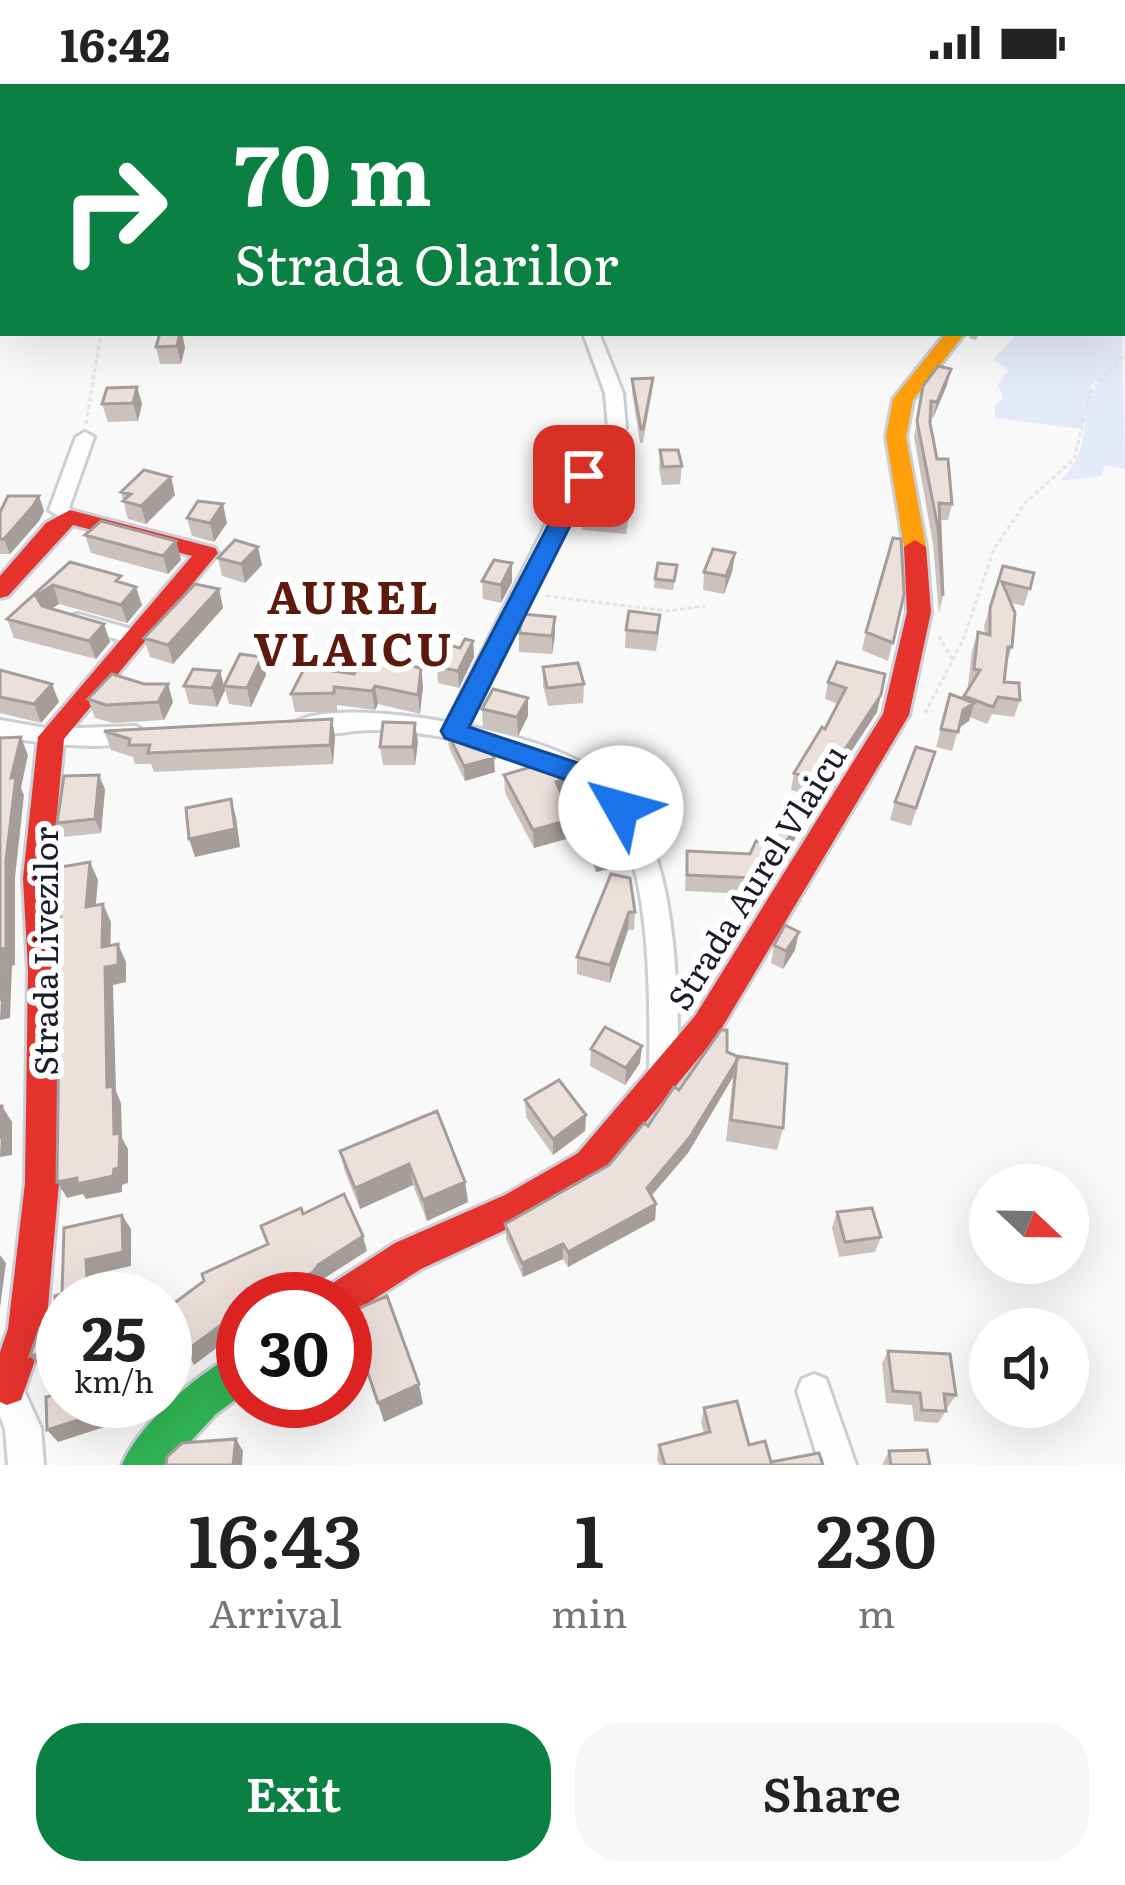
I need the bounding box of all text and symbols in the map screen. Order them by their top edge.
text: 16:42 [60,9,170,76]
text: 70 m [234,107,432,232]
icon: right [36,132,192,288]
text: Strada Olarilor [234,221,619,302]
pin [533,425,635,527]
icon: arrive [551,443,617,509]
district label: AUREL VLAICU [253,561,455,680]
street label: Strada Aurel Vlaicu [653,734,857,1018]
position arrow [558,745,684,871]
street label: Strada Livezilor [19,826,68,1075]
north arrow [969,1164,1089,1284]
map controls [969,1164,1089,1428]
speed limit sign: 30 [216,1272,372,1428]
text: 25 [82,1290,146,1379]
button: sound [969,1308,1089,1428]
text: km/h [74,1358,154,1402]
text: 16:43 [188,1483,363,1590]
text: 1 [575,1483,604,1590]
text: 230 [816,1483,937,1590]
text: Arrival [209,1582,342,1640]
text: min [551,1582,628,1640]
text: m [857,1582,895,1640]
button: Exit [36,1723,551,1861]
button: Share [575,1723,1089,1861]

